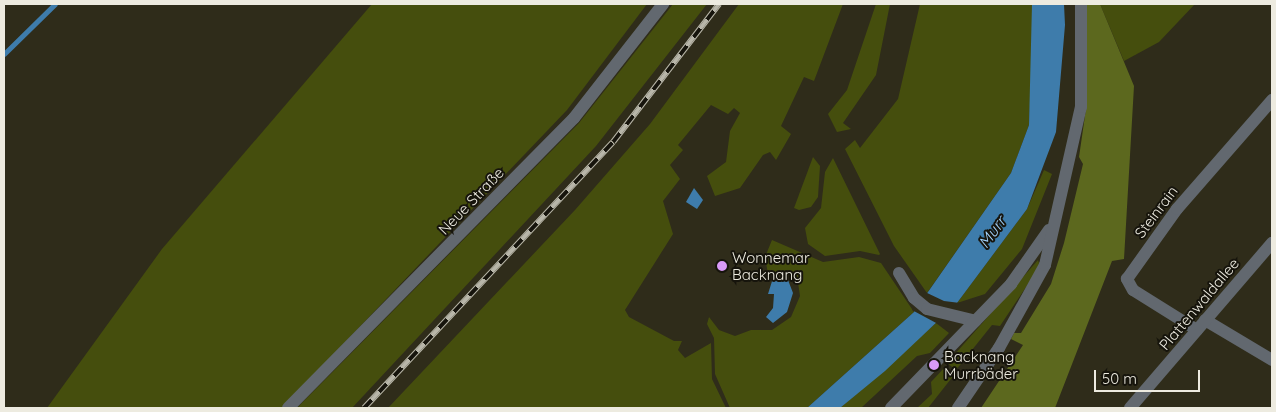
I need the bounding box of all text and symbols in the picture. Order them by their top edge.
street label: Neue Straße [435,164,507,238]
street label: Steinrain [1131,182,1181,242]
water label: Murr [974,212,1010,252]
place label: Wonnemar Backnang [732,248,810,283]
street label: Plattenwaldallee [1155,254,1243,354]
marker: Wonnemar Backnang [716,260,728,272]
place label: Backnang Murrbäder [944,347,1018,382]
marker: Backnang Murrbäder [928,359,940,371]
scale bar [1096,360,1202,392]
text: 50 m [1102,369,1137,388]

